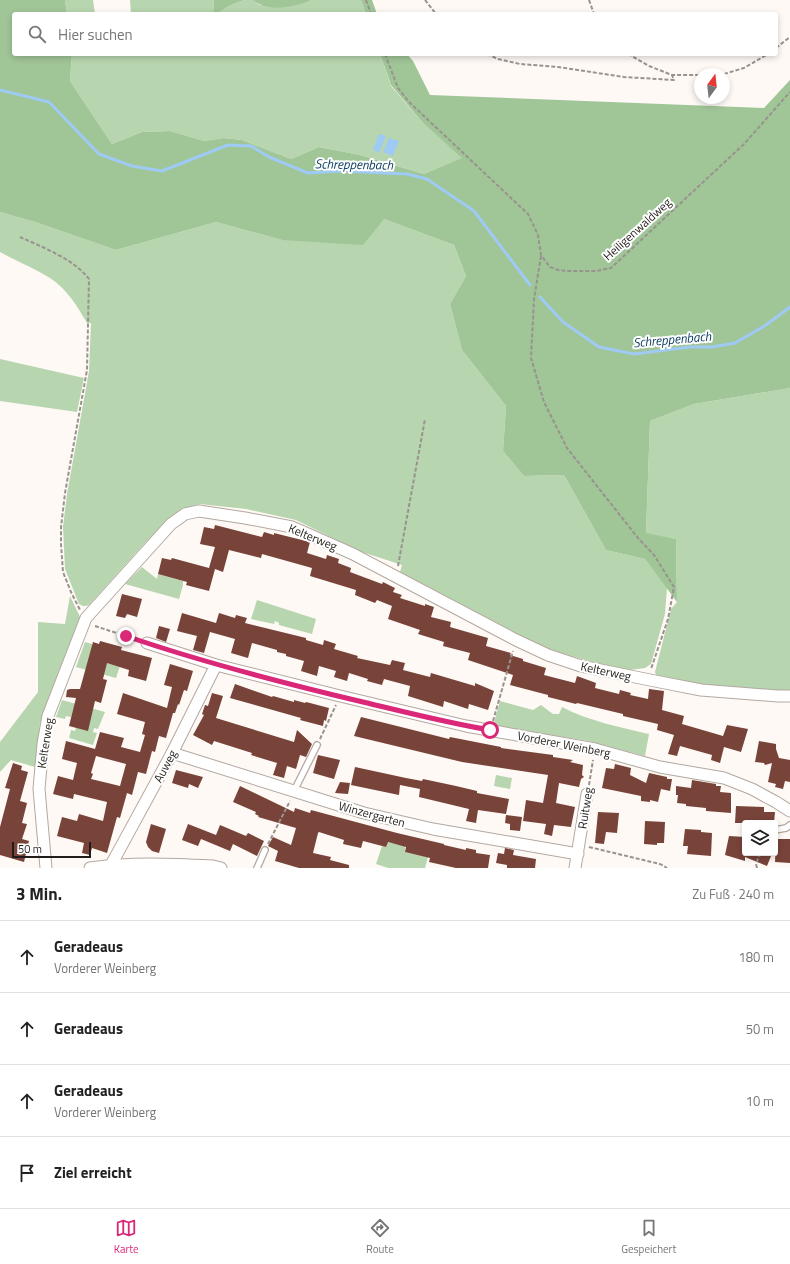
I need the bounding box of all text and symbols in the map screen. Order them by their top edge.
search box [12,12,778,56]
icon: search [26,23,48,45]
text: Hier suchen [58,23,133,46]
north arrow [694,68,730,104]
water label: Schreppenbach [315,153,394,175]
street label: Heiligenwaldweg [599,193,675,265]
water label: Schreppenbach [632,326,712,352]
street label: Kelterweg [286,519,340,555]
route end [117,627,135,645]
street label: Kelterweg [579,656,633,686]
street label: Kelterweg [32,716,58,770]
route start [481,721,499,739]
street label: Vorderer Weinberg [516,726,612,762]
street label: Auweg [148,746,182,786]
street label: Ruitweg [572,786,598,830]
street label: Winzergarten [337,796,407,832]
map controls [742,820,778,856]
button: layers [742,820,778,856]
scale bar [12,840,91,859]
text: 50 m [18,841,42,857]
text: 3 Min. [16,881,62,907]
text: Zu Fuß · 240 m [692,884,774,904]
text: Geradeaus [54,935,123,958]
icon: ahead [16,946,38,968]
text: 180 m [738,947,774,967]
text: Vorderer Weinberg [54,958,156,978]
text: Geradeaus [54,1017,123,1040]
icon: ahead [16,1018,38,1040]
text: 50 m [746,1019,774,1039]
text: Geradeaus [54,1079,123,1102]
icon: ahead [16,1090,38,1112]
text: 10 m [746,1091,774,1111]
text: Vorderer Weinberg [54,1102,156,1122]
text: Ziel erreicht [54,1161,132,1184]
icon: arrive [16,1162,38,1184]
tab: Karte [114,1217,139,1257]
tab: Route [366,1217,394,1257]
tab: Gespeichert [621,1217,676,1257]

